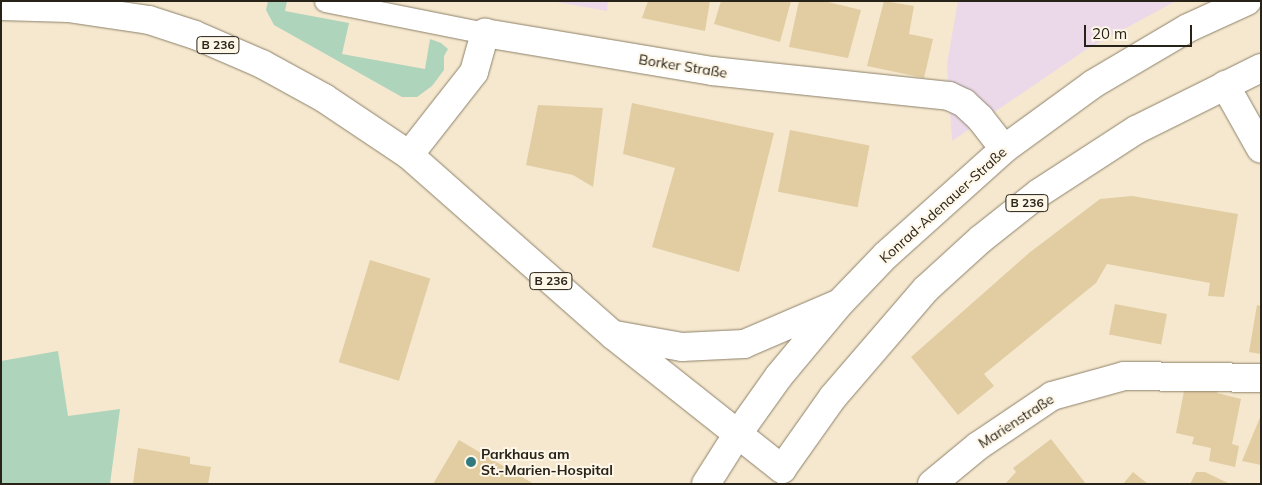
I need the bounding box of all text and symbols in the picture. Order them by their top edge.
scale bar [1087,15,1194,47]
text: 20 m [1092,24,1127,43]
road number: B 236 [196,36,240,54]
street label: Borker Straße [637,51,729,81]
street label: Konrad-Adenauer-Straße [876,144,1010,266]
road number: B 236 [1004,194,1050,212]
road number: B 236 [528,272,574,290]
street label: Marienstraße [975,390,1057,452]
place label: Parkhaus am St.-Marien-Hospital [481,446,613,478]
marker: Parkhaus am St.-Marien-Hospital [465,456,477,468]

